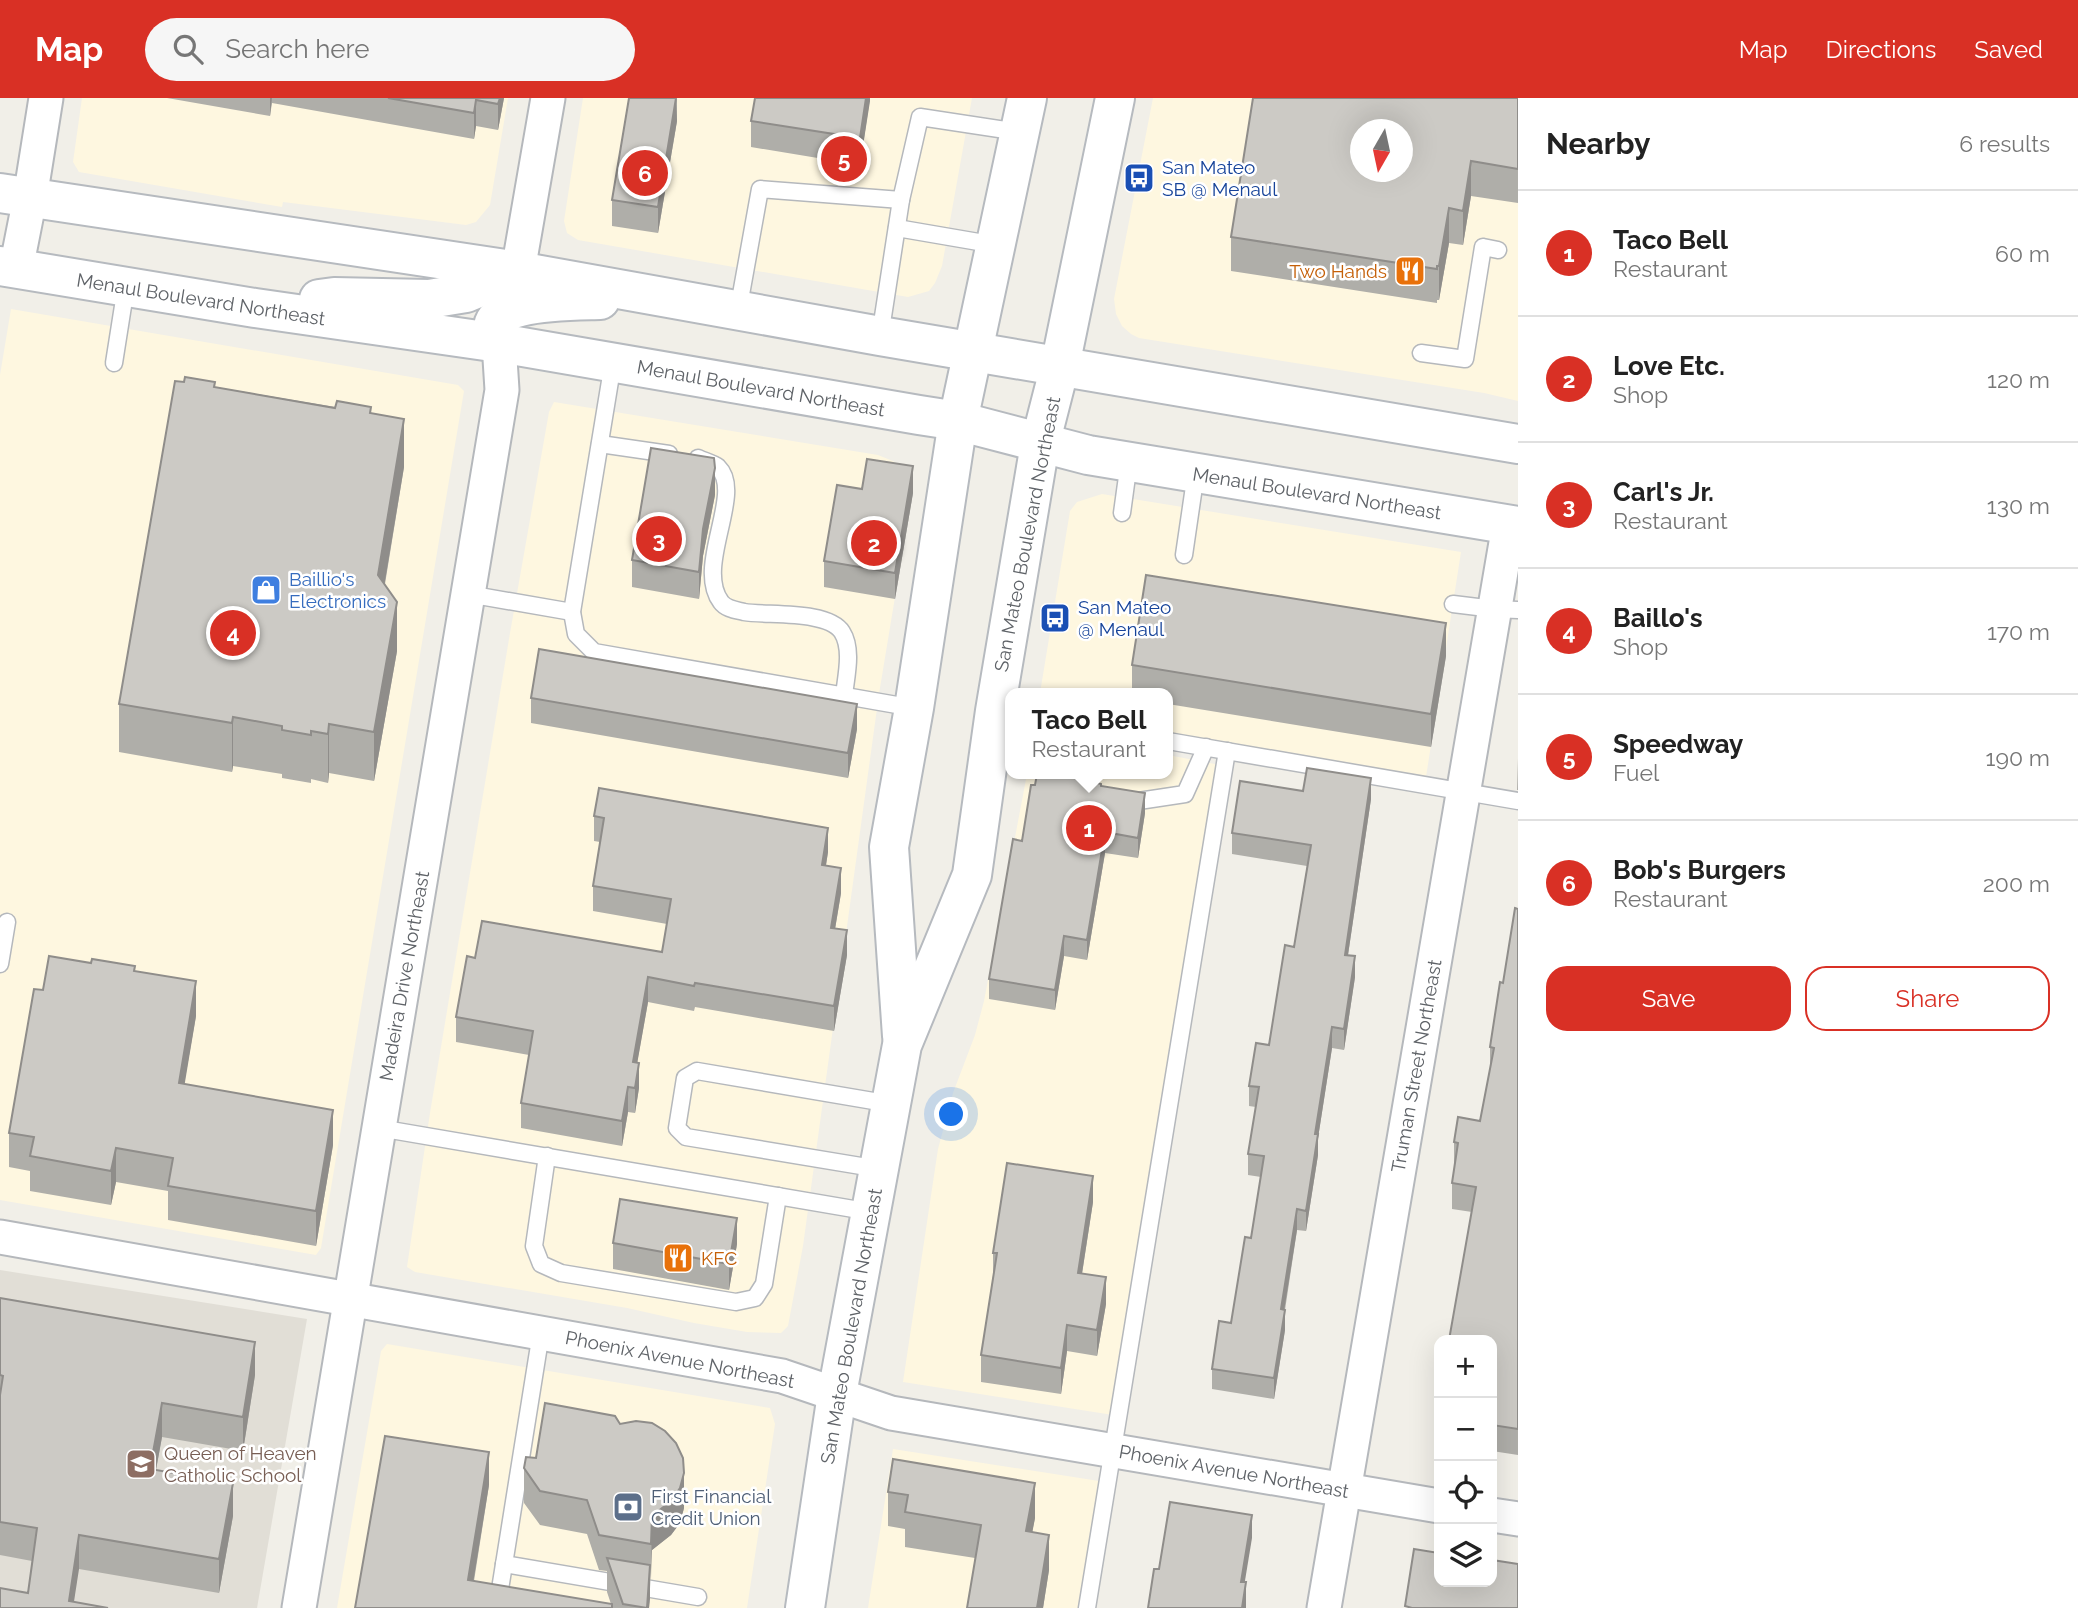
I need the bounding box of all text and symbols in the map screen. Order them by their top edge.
search box [145,18,635,81]
text: Map [35,30,103,69]
icon: search [169,30,207,68]
text: Search here [225,34,370,64]
text: Map [1739,35,1788,64]
text: Directions [1826,35,1936,64]
text: Saved [1974,35,2043,64]
north arrow [1350,119,1413,182]
text: Nearby [1546,126,1650,161]
text: 6 results [1959,130,2050,157]
pin: 5 [821,133,867,185]
pin: 6 [622,147,668,199]
place label: San Mateo SB @ Menaul [1162,156,1278,200]
bus stop icon: San Mateo SB @ Menaul [1122,161,1156,195]
text: Taco Bell [1613,225,1728,255]
text: 1 [1563,240,1575,267]
text: 60 m [1995,240,2050,267]
restaurant icon: Two Hands [1393,254,1427,288]
text: Restaurant [1613,255,1728,282]
place label: Two Hands [1289,260,1387,282]
street label: Menaul Boulevard Northeast [75,268,327,330]
text: Love Etc. [1613,351,1725,381]
street label: Menaul Boulevard Northeast [635,355,887,421]
text: 2 [1563,366,1575,393]
text: 120 m [1987,366,2050,393]
text: Shop [1613,381,1668,408]
street label: San Mateo Boulevard Northeast [990,394,1065,673]
street label: Menaul Boulevard Northeast [1191,462,1443,524]
text: Carl's Jr. [1613,477,1714,507]
text: 3 [1563,492,1575,519]
text: 130 m [1987,492,2050,519]
text: Restaurant [1613,507,1728,534]
pin: 3 [636,513,682,565]
pin: 2 [851,517,897,569]
place label: Baillio's Electronics [289,568,386,612]
shop icon: Baillio's Electronics [249,573,283,607]
place label: San Mateo @ Menaul [1078,596,1171,640]
bus stop icon: San Mateo @ Menaul [1038,601,1072,635]
text: Baillo's [1613,603,1703,633]
pin: 4 [210,607,256,659]
text: 4 [1562,618,1576,645]
text: 170 m [1987,618,2050,645]
text: Shop [1613,633,1668,660]
popup [1005,688,1173,779]
text: Taco Bell [1031,705,1147,735]
text: Speedway [1613,729,1743,759]
text: Restaurant [1031,735,1146,762]
text: 5 [1563,744,1575,771]
text: 190 m [1986,744,2050,771]
text: Fuel [1613,759,1659,786]
pin: 1 [1066,802,1112,854]
text: Bob's Burgers [1613,855,1786,885]
street label: Madeira Drive Northeast [375,869,433,1083]
text: 6 [1562,870,1576,897]
text: 200 m [1983,870,2050,897]
text: Restaurant [1613,885,1728,912]
street label: Truman Street Northeast [1386,957,1446,1174]
button: Save [1546,966,1791,1031]
button: Share [1805,966,2050,1031]
your location [934,1097,968,1131]
street label: San Mateo Boulevard Northeast [816,1186,886,1466]
restaurant icon: KFC [661,1241,695,1275]
place label: KFC [701,1247,737,1269]
street label: Phoenix Avenue Northeast [564,1326,797,1392]
map controls [1434,1335,1497,1587]
button: + [1434,1335,1497,1398]
button: − [1434,1398,1497,1461]
street label: Phoenix Avenue Northeast [1117,1440,1351,1502]
place label: Queen of Heaven Catholic School [164,1442,317,1486]
school or university icon: Queen of Heaven Catholic School [124,1447,158,1481]
button: locate [1434,1461,1497,1524]
place label: First Financial Credit Union [651,1485,772,1529]
bank icon: First Financial Credit Union [611,1490,645,1524]
button: layers [1434,1524,1497,1587]

